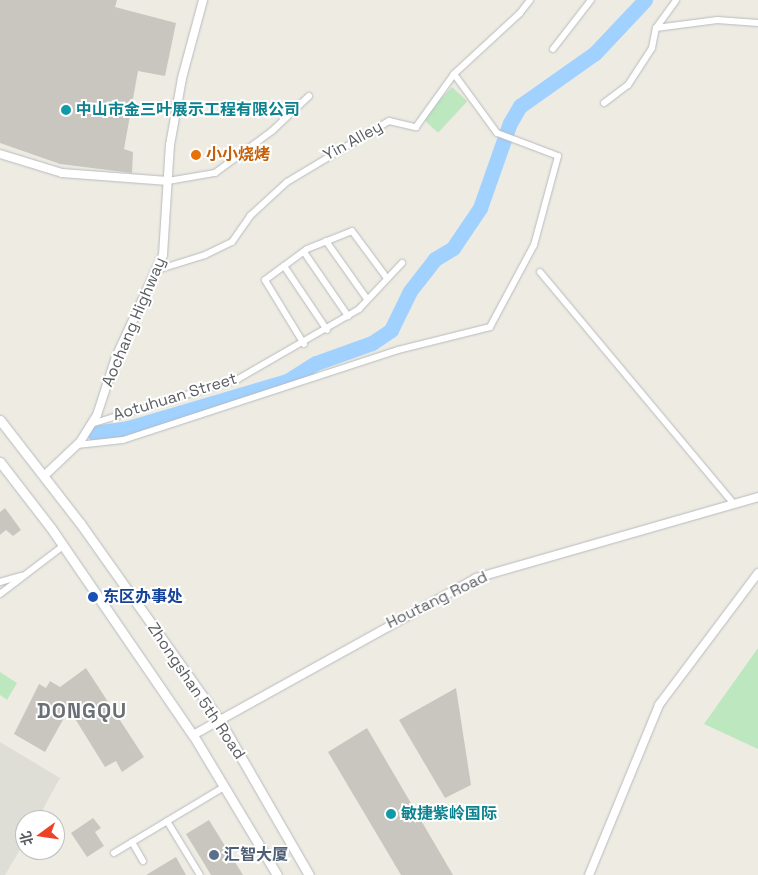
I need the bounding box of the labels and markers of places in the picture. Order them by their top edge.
place label: 中山市金三叶展示工程有限公司 [76,100,300,120]
marker: 中山市金三叶展示工程有限公司 [60,104,72,116]
place label: 小小烧烤 [206,145,270,165]
marker: 小小烧烤 [190,149,202,161]
place label: 东区办事处 [103,587,183,607]
marker: 东区办事处 [87,591,99,603]
place label: 敏捷紫岭国际 [401,804,497,824]
marker: 敏捷紫岭国际 [385,808,397,820]
place label: 汇智大厦 [224,845,288,865]
marker: 汇智大厦 [208,849,220,861]

